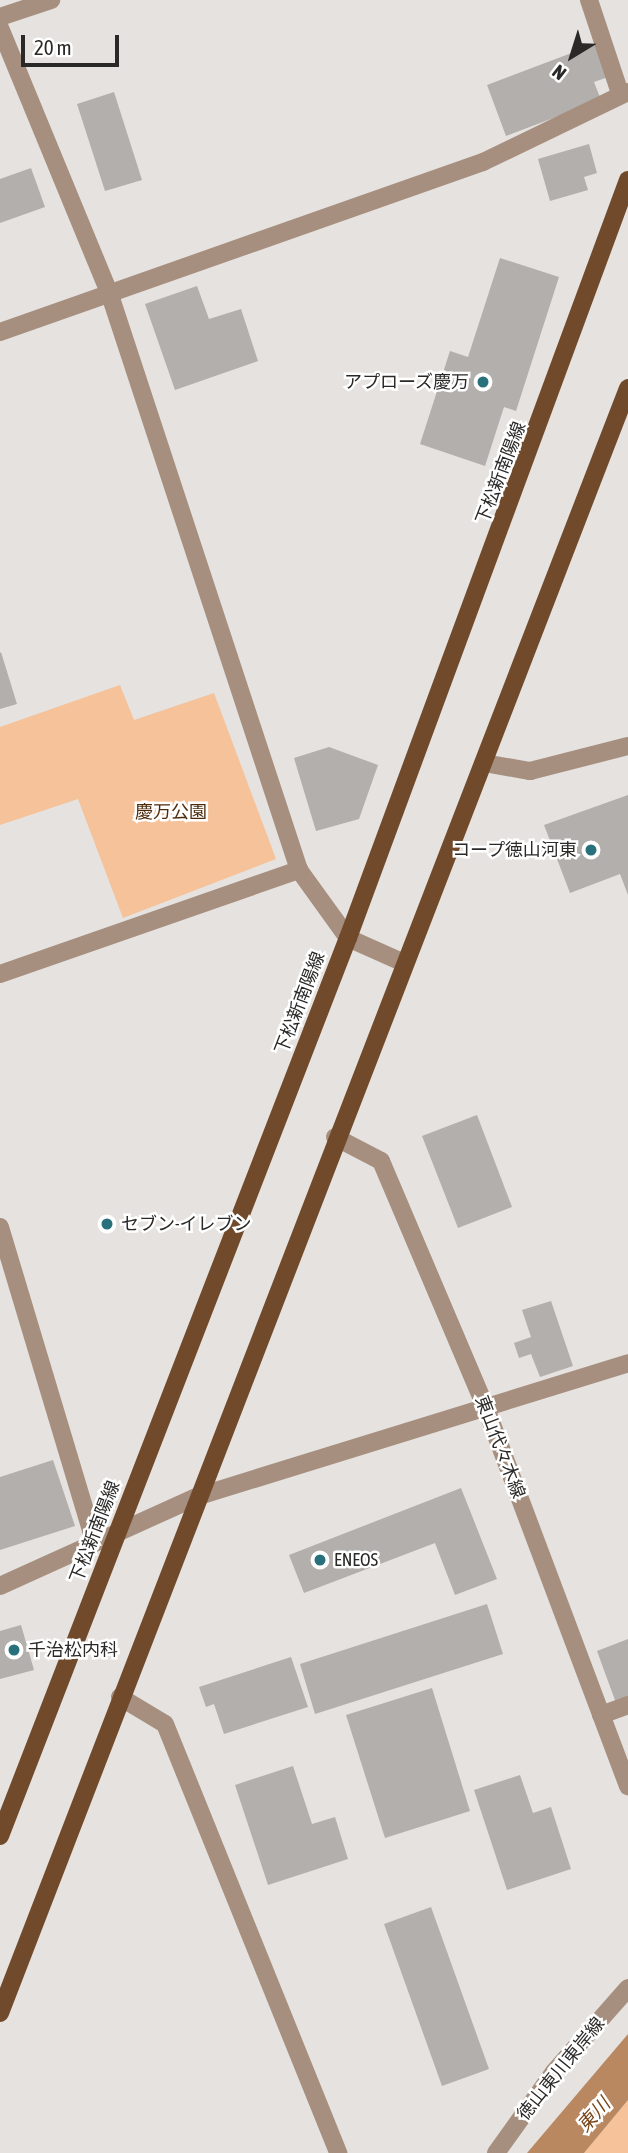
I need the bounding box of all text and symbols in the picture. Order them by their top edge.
scale bar [24,21,122,65]
north arrow [537,21,607,91]
text: 20 m [34,35,72,59]
text: N [548,60,570,85]
place label: アプローズ慶万 [343,371,469,393]
marker: アプローズ慶万 [475,374,491,390]
street label: 下松新南陽線 [472,419,530,527]
park label: 慶万公園 [135,801,207,823]
place label: コープ徳山河東 [451,839,577,861]
marker: コープ徳山河東 [583,842,599,858]
street label: 下松新南陽線 [271,949,329,1057]
place label: セブン-イレブン [121,1213,251,1235]
marker: セブン-イレブン [99,1216,115,1232]
street label: 東山代々木線 [471,1393,529,1501]
street label: 下松新南陽線 [66,1478,124,1586]
place label: ENEOS [334,1549,378,1571]
marker: ENEOS [312,1552,328,1568]
place label: 千治松内科 [28,1639,118,1661]
marker: 千治松内科 [6,1642,22,1658]
street label: 徳山東川東岸線 [513,2013,609,2125]
water label: 東川 [573,2093,615,2137]

